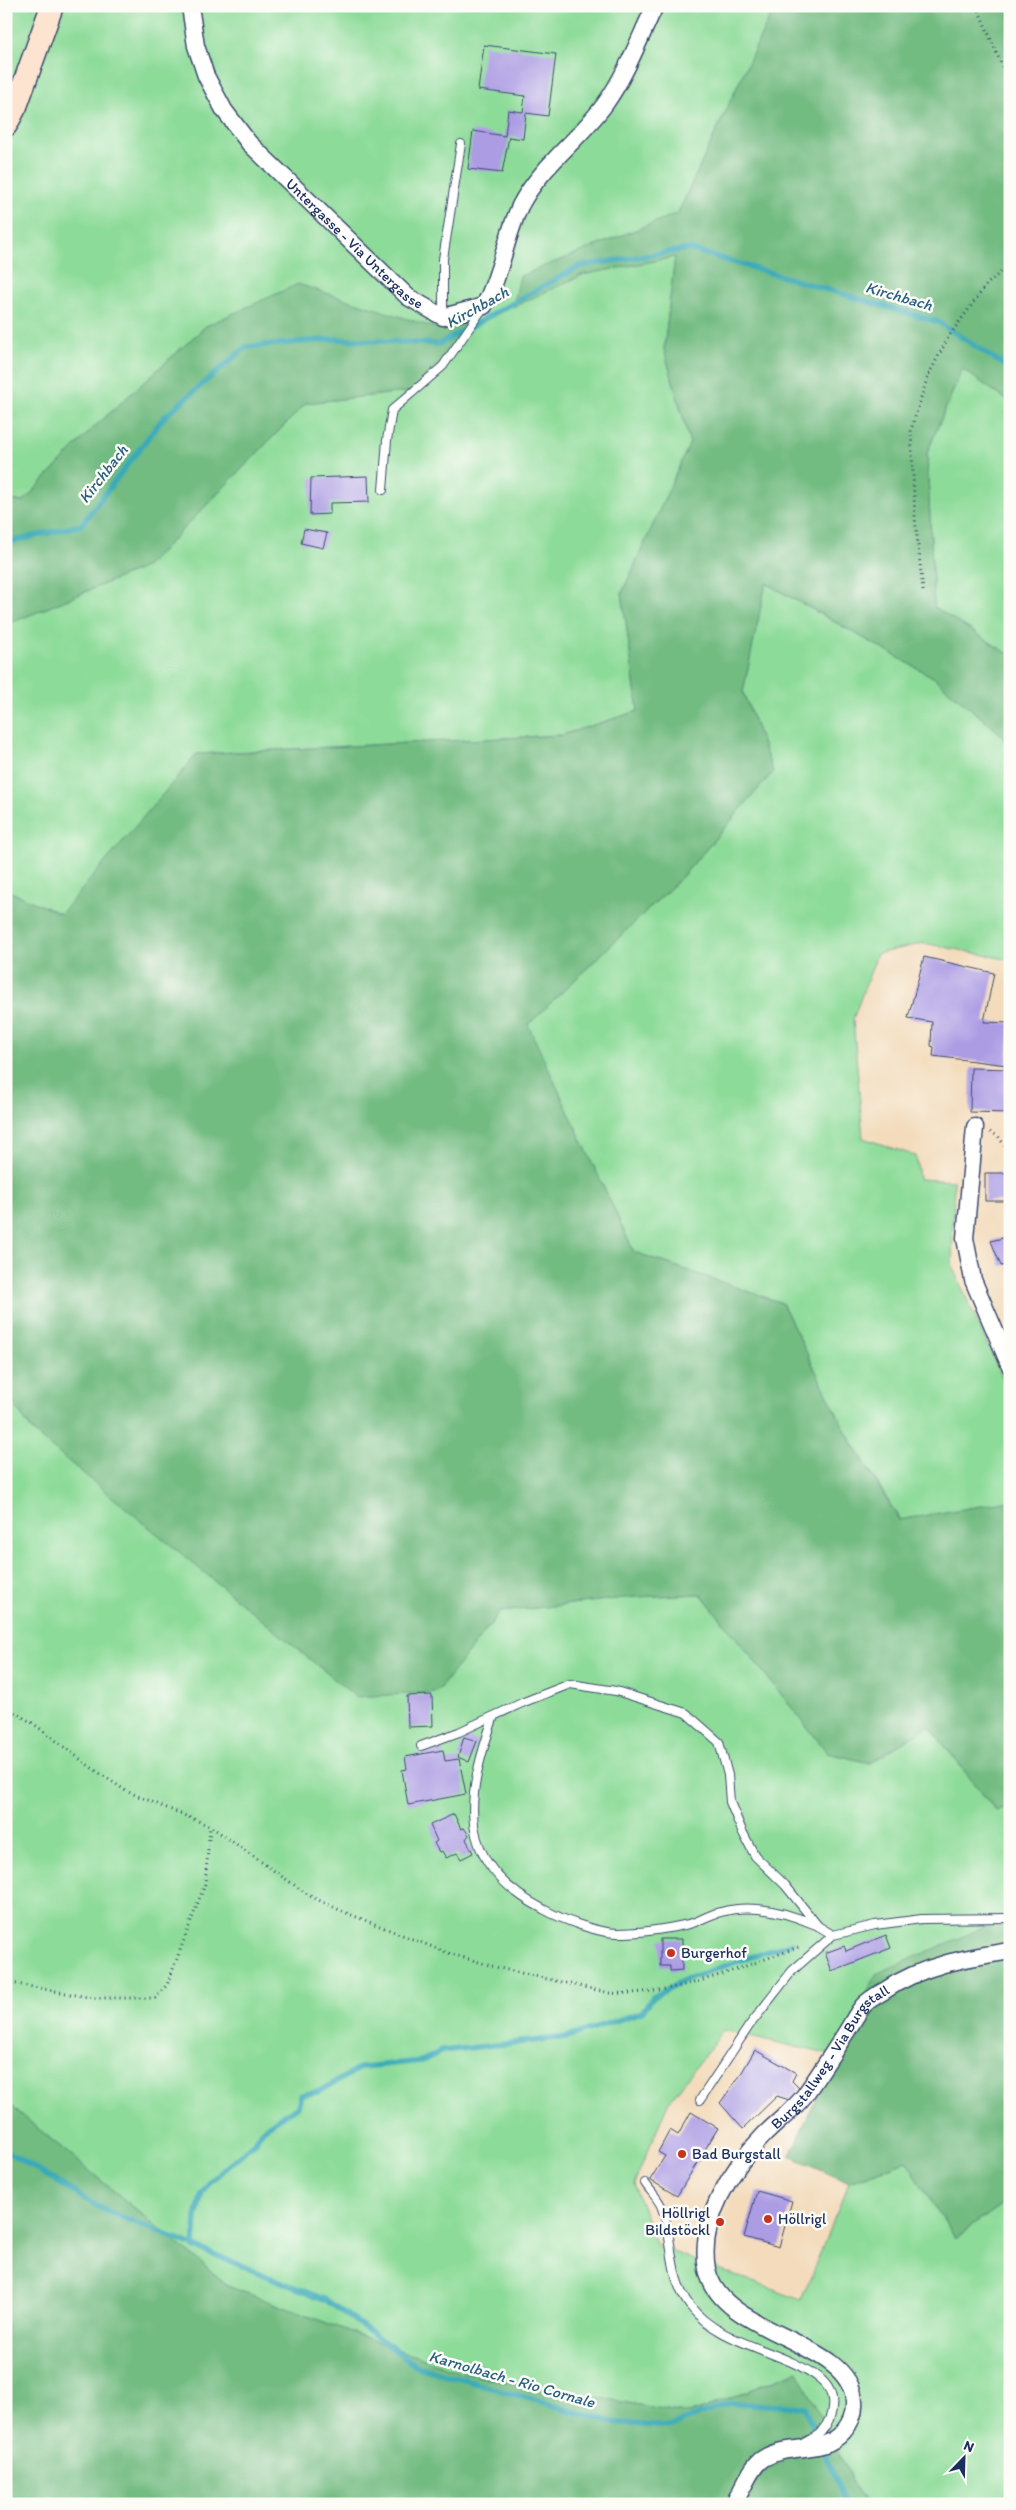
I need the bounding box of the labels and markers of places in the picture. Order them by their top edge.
place label: Burgerhof [681,1944,747,1962]
marker: Burgerhof [665,1947,677,1959]
place label: Bad Burgstall [692,2145,781,2163]
marker: Bad Burgstall [676,2148,688,2160]
place label: Höllrigl Bildstöckl [645,2204,711,2239]
place label: Höllrigl [778,2210,827,2228]
marker: Höllrigl [762,2213,774,2225]
marker: Höllrigl Bildstöckl [714,2216,726,2228]

